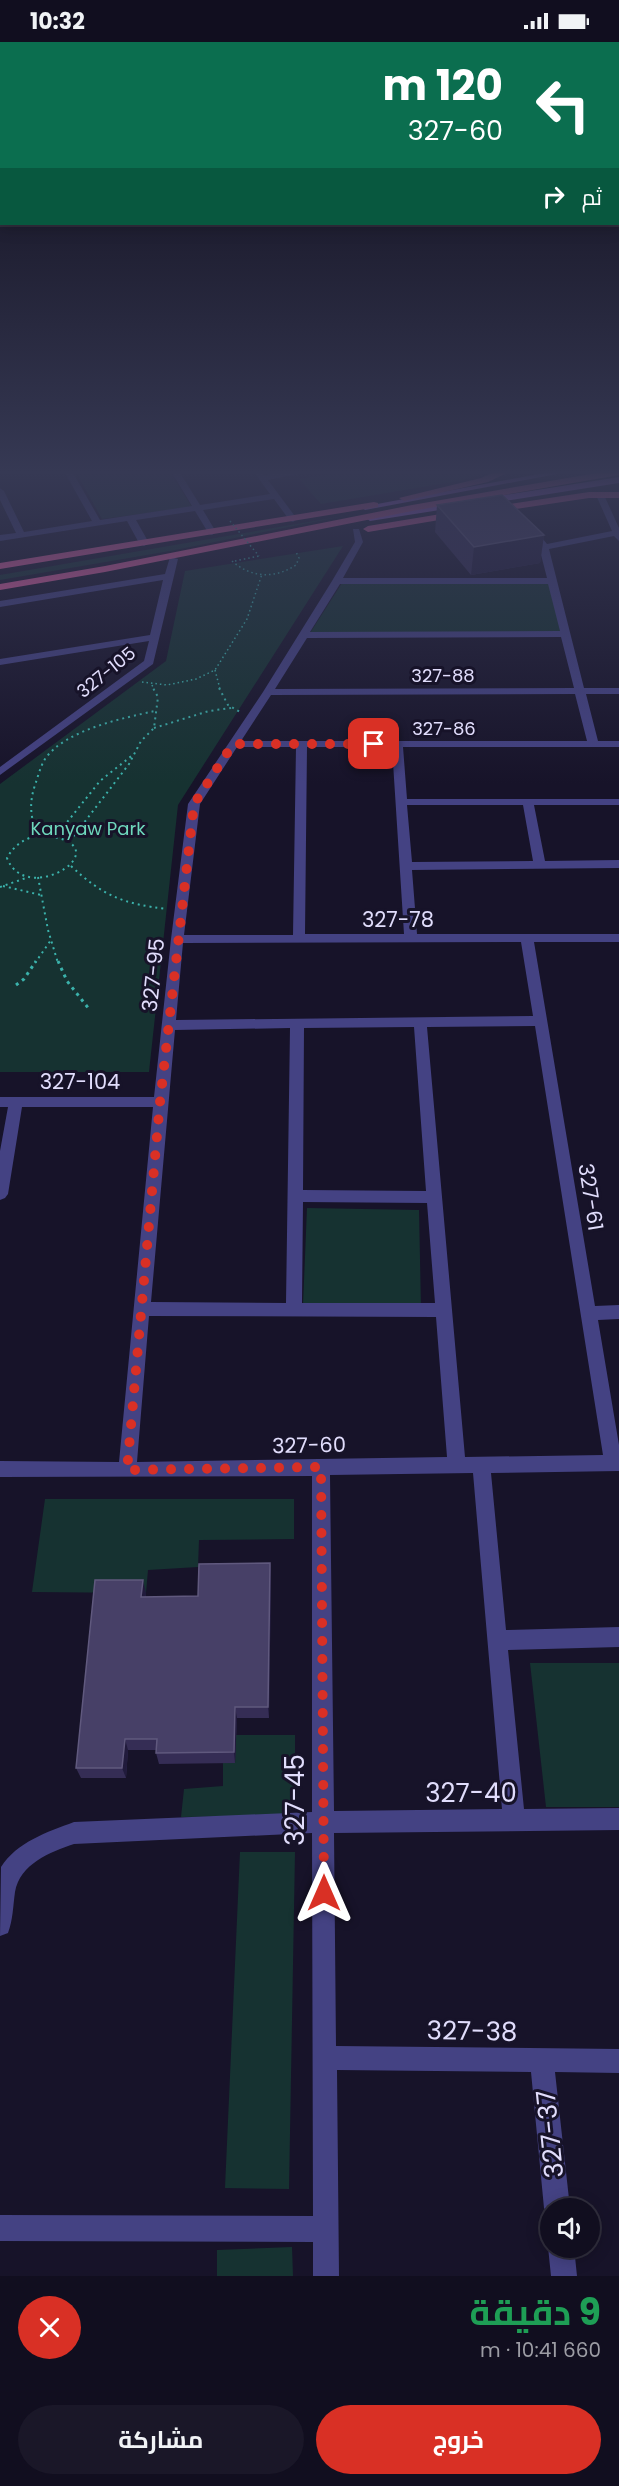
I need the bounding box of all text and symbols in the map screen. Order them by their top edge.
text: 10:32 [30,6,85,37]
text: 120 m [382,56,503,115]
icon: left [524,66,602,144]
text: 327-60 [408,112,503,149]
icon: right [537,180,570,213]
text: ثم [582,182,602,213]
street label: 327-105 [71,641,141,703]
street label: 327-88 [411,663,475,688]
street label: 327-86 [412,716,476,741]
pin [348,718,399,769]
icon: arrive [357,727,390,760]
park label: Kanyaw Park [31,816,146,841]
street label: 327-78 [362,905,434,934]
street label: 327-95 [135,937,171,1013]
street label: 327-104 [40,1067,120,1096]
street label: 327-61 [571,1161,611,1233]
street label: 327-60 [272,1430,346,1460]
street label: 327-45 [277,1754,313,1846]
street label: 327-40 [425,1775,517,1811]
position arrow [292,1861,356,1925]
street label: 327-38 [426,2012,518,2050]
street label: 327-37 [527,2088,573,2180]
map controls [540,2198,600,2258]
button: sound [540,2198,600,2258]
text: 9 دقيقة [469,2287,601,2338]
button: close [18,2296,81,2359]
text: 660 m · 10:41 [480,2336,601,2364]
button: مشاركة [18,2405,304,2474]
button: خروج [316,2405,601,2474]

